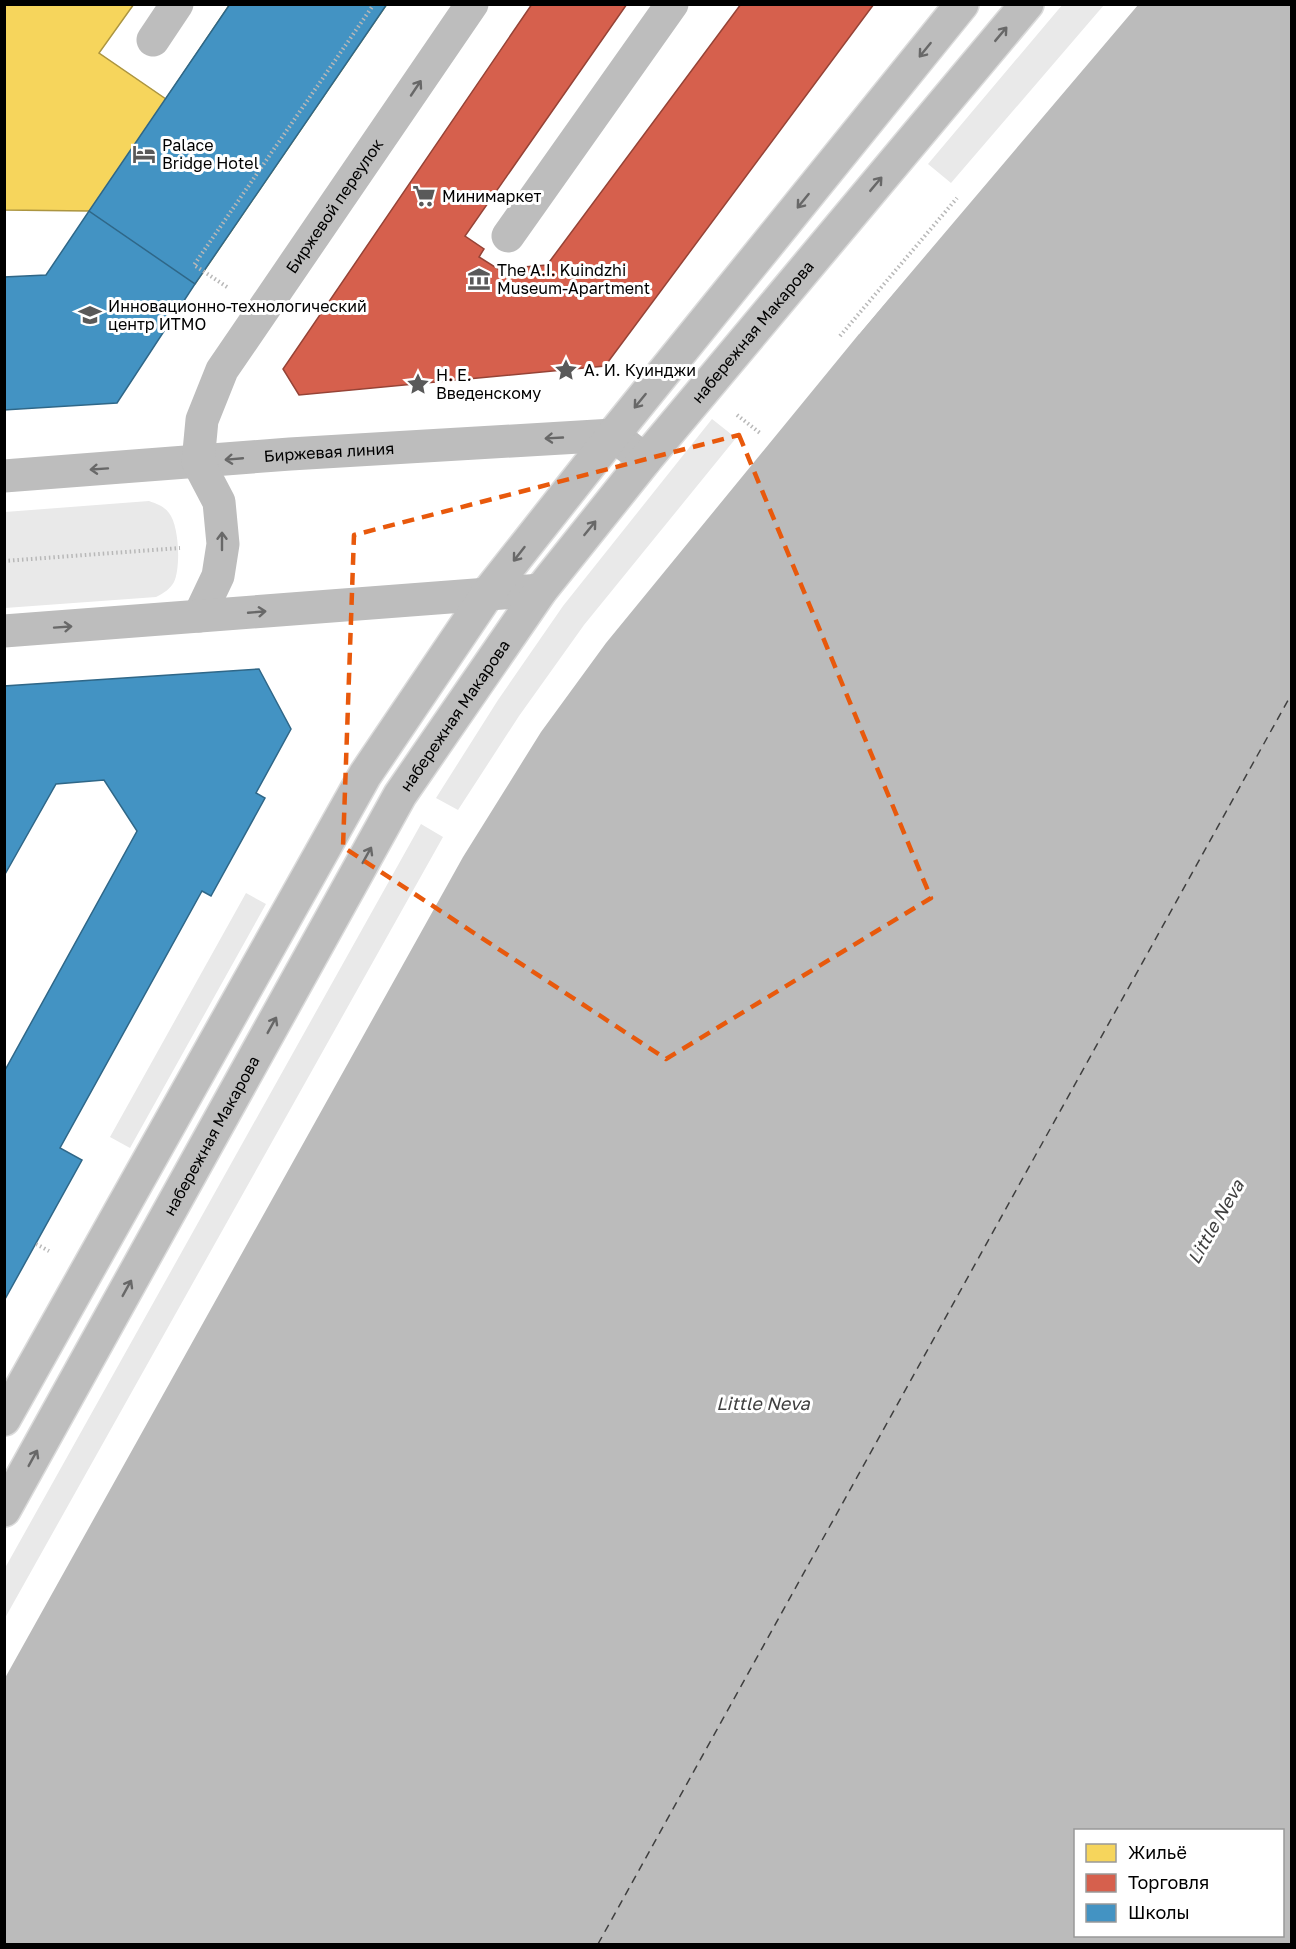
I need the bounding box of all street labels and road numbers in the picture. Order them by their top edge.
street label: Биржевой переулок [281,135,387,277]
street label: набережная Макарова [687,256,818,407]
street label: Биржевая линия [263,438,395,466]
street label: набережная Макарова [396,636,514,795]
street label: набережная Макарова [159,1052,264,1219]

